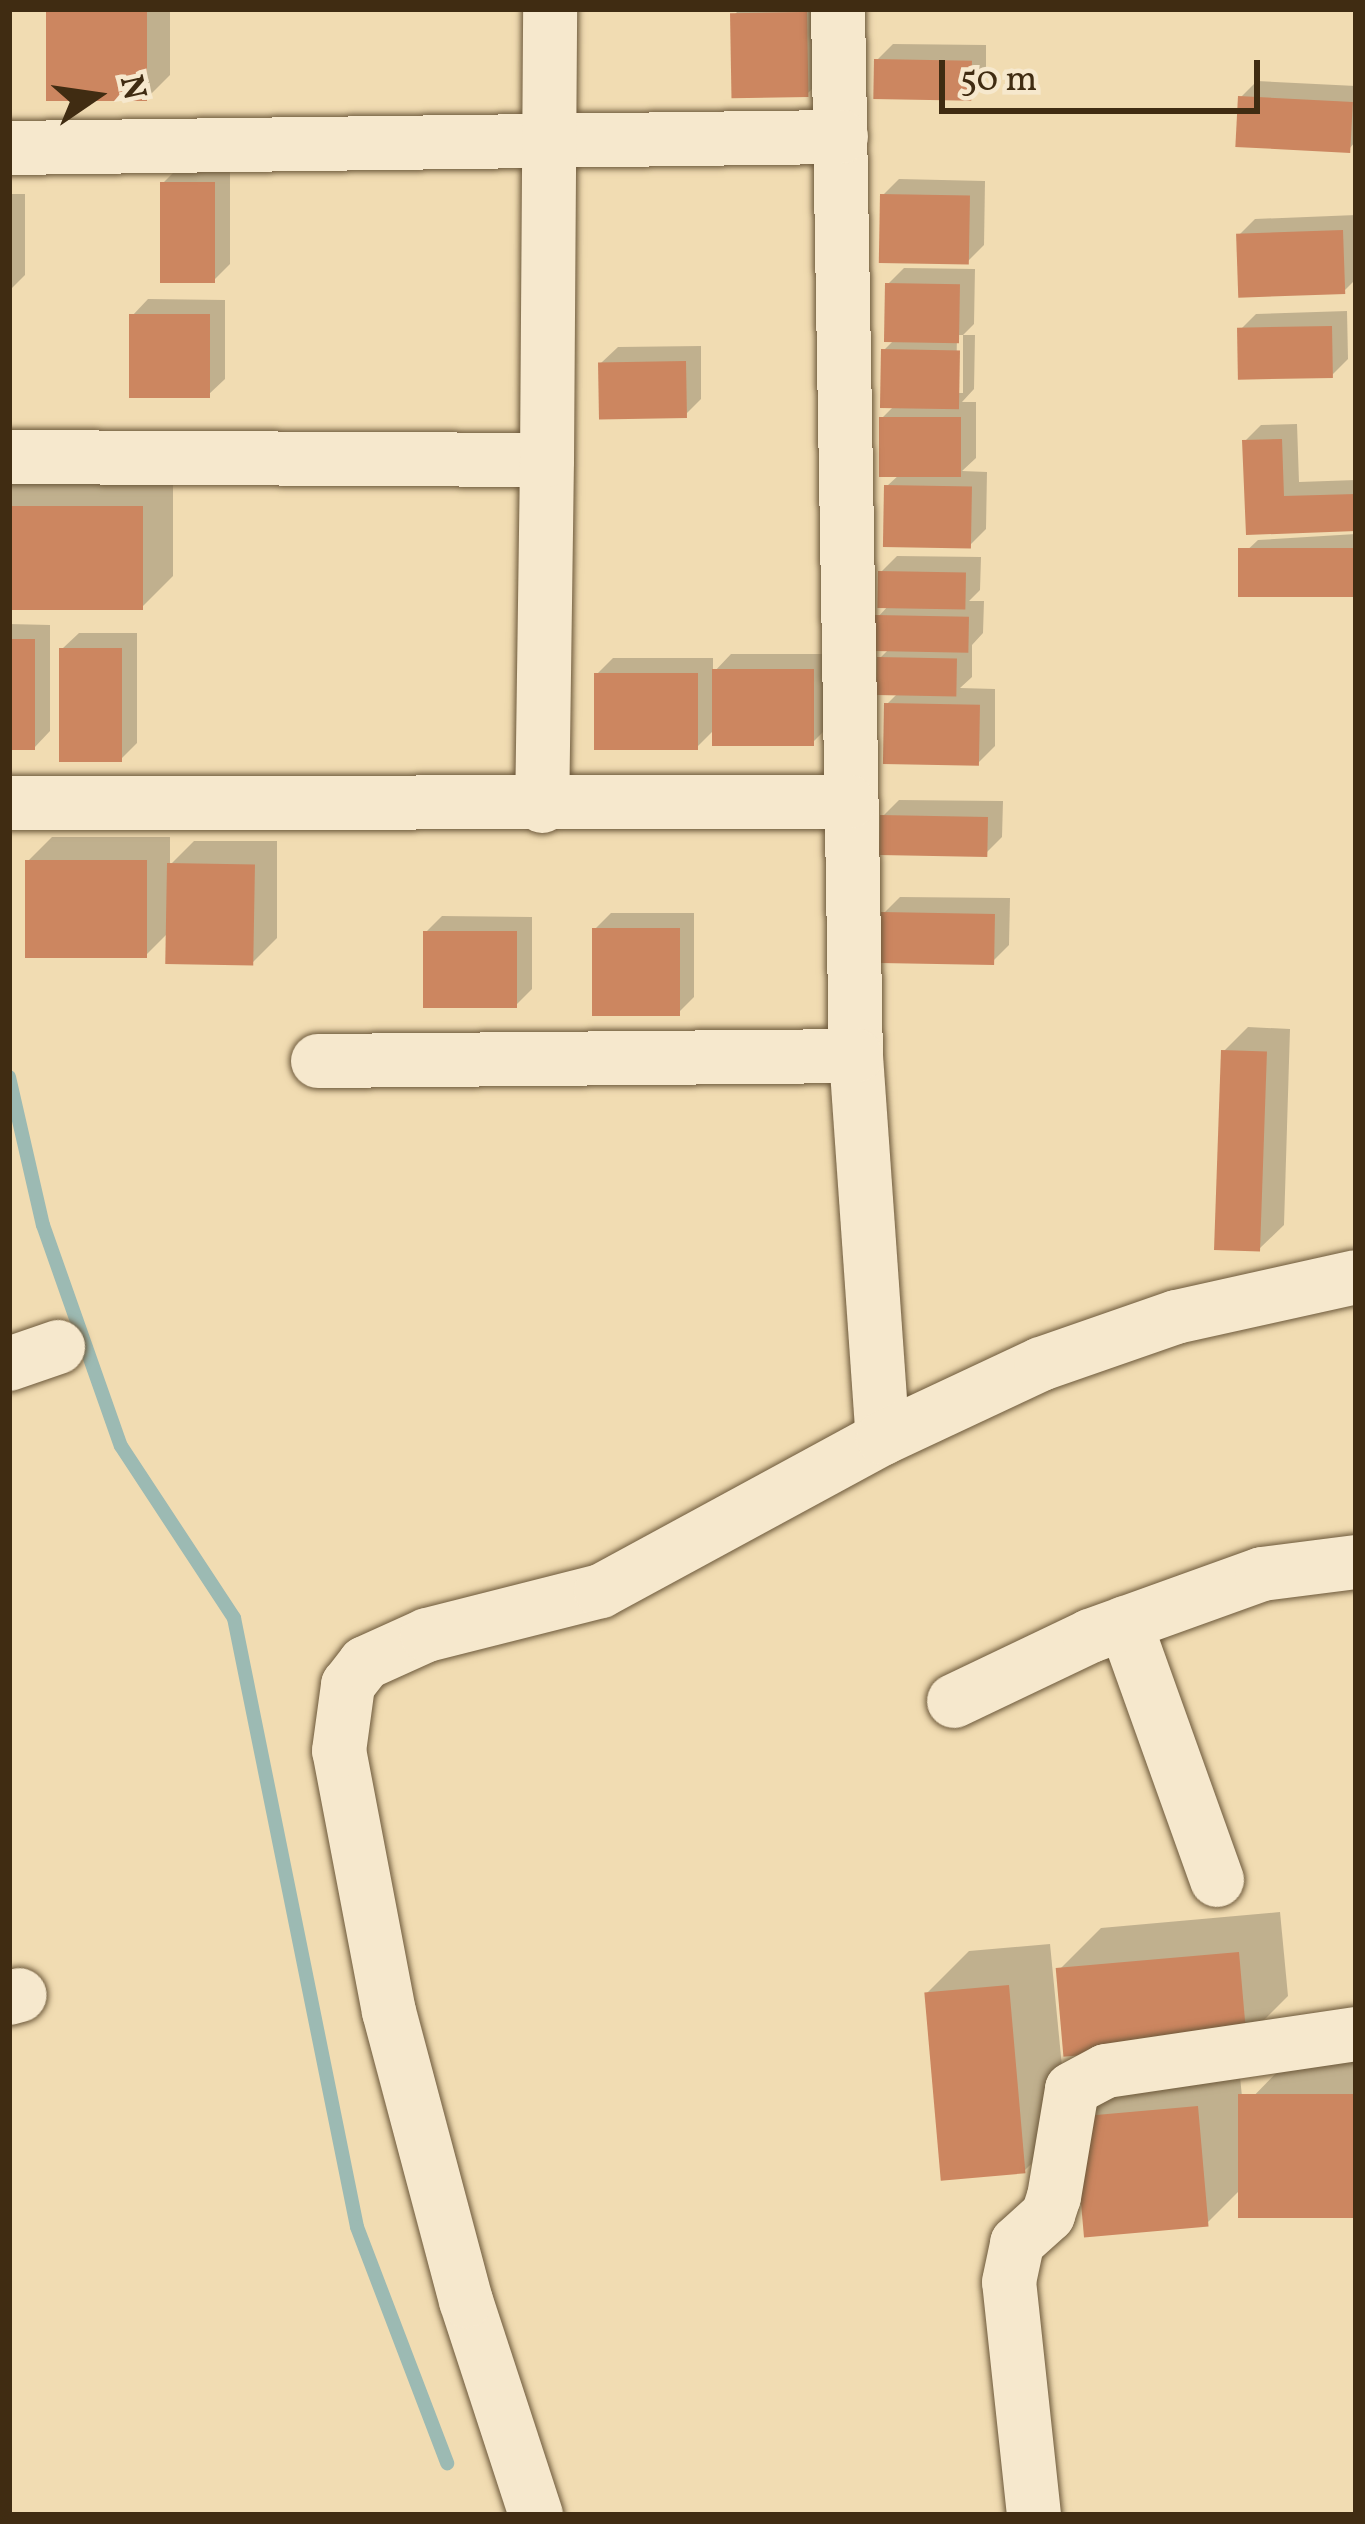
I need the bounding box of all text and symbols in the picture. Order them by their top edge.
north arrow [36,36,156,156]
scale bar [945,36,1266,110]
text: 50 m [960,56,1037,106]
text: N [106,71,156,105]

